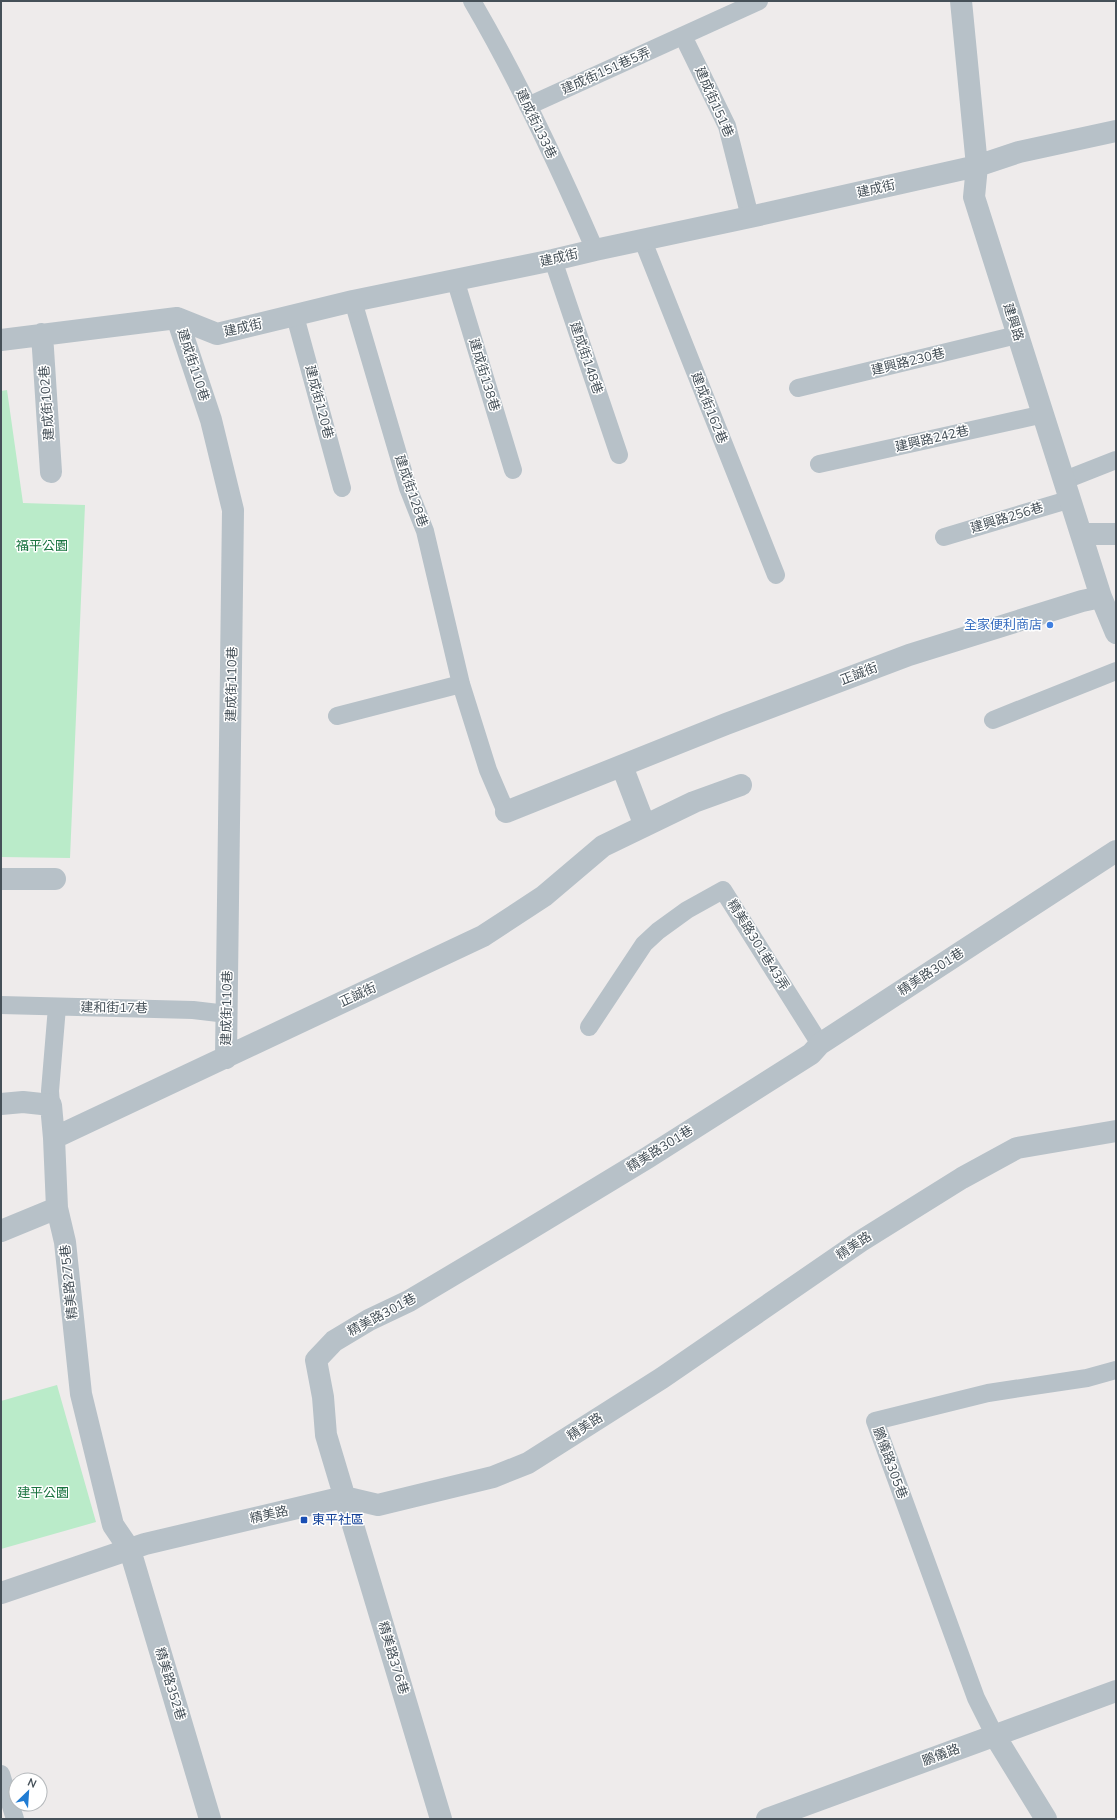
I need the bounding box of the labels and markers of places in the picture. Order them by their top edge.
place label: 全家便利商店 [964,616,1042,634]
marker: 全家便利商店 [1045,620,1055,630]
place label: 東平社區 [312,1511,364,1529]
marker: 東平社區 [299,1515,309,1525]

